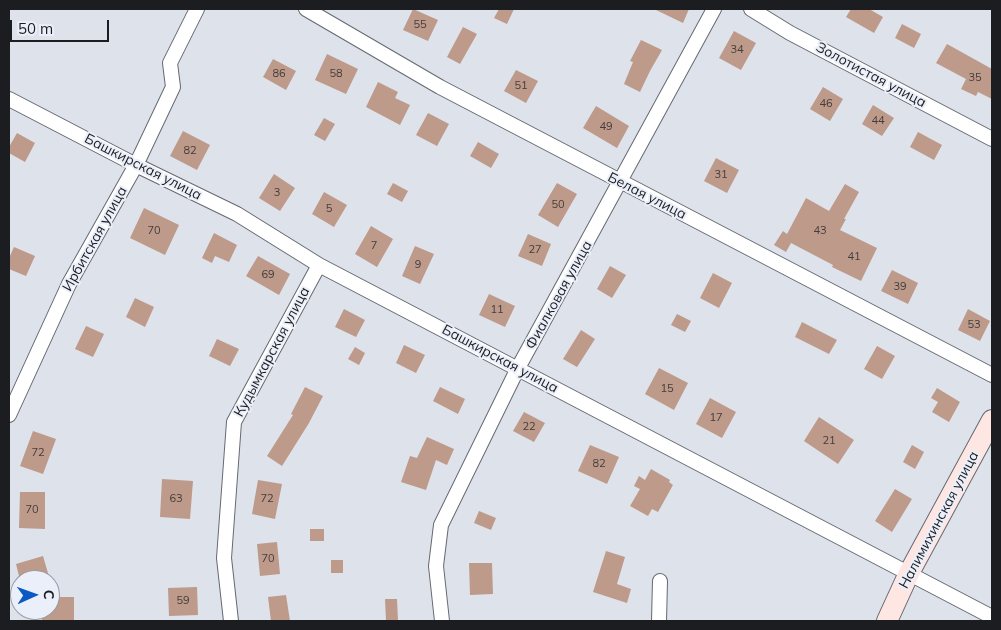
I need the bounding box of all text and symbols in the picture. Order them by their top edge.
scale bar [12,10,111,42]
house number: 55 [413,18,427,32]
text: 50 m [18,19,53,38]
street label: Золотистая улица [813,39,929,111]
house number: 34 [730,43,744,57]
house number: 86 [272,67,286,81]
house number: 58 [329,67,343,81]
house number: 35 [968,71,982,85]
house number: 51 [514,79,528,93]
house number: 46 [819,97,833,111]
house number: 44 [871,114,885,128]
house number: 49 [599,120,613,134]
street label: Башкирская улица [82,130,204,204]
house number: 82 [183,144,197,158]
house number: 31 [714,168,728,182]
street label: Белая улица [605,169,689,223]
street label: Ирбитская улица [59,184,131,294]
house number: 3 [274,186,280,200]
house number: 50 [551,198,565,212]
house number: 5 [326,202,332,216]
house number: 70 [147,224,161,238]
house number: 43 [813,224,827,238]
street label: Фиалковая улица [522,238,596,352]
house number: 7 [371,239,377,253]
house number: 27 [528,243,542,257]
house number: 41 [847,250,861,264]
house number: 9 [415,258,421,272]
house number: 69 [261,268,275,282]
house number: 39 [893,280,907,294]
street label: Кудымкарская улица [231,284,313,420]
house number: 11 [490,303,504,317]
house number: 53 [967,318,981,332]
street label: Башкирская улица [439,321,561,397]
house number: 15 [660,382,674,396]
house number: 17 [709,411,723,425]
house number: 22 [522,420,536,434]
house number: 21 [822,434,836,448]
house number: 72 [31,446,45,460]
street label: Налимихинская улица [896,448,982,592]
house number: 82 [592,457,606,471]
house number: 63 [169,492,183,506]
house number: 72 [260,492,274,506]
house number: 70 [25,503,39,517]
house number: 70 [261,552,275,566]
north arrow [10,570,60,620]
text: С [40,589,58,600]
house number: 59 [176,594,190,608]

